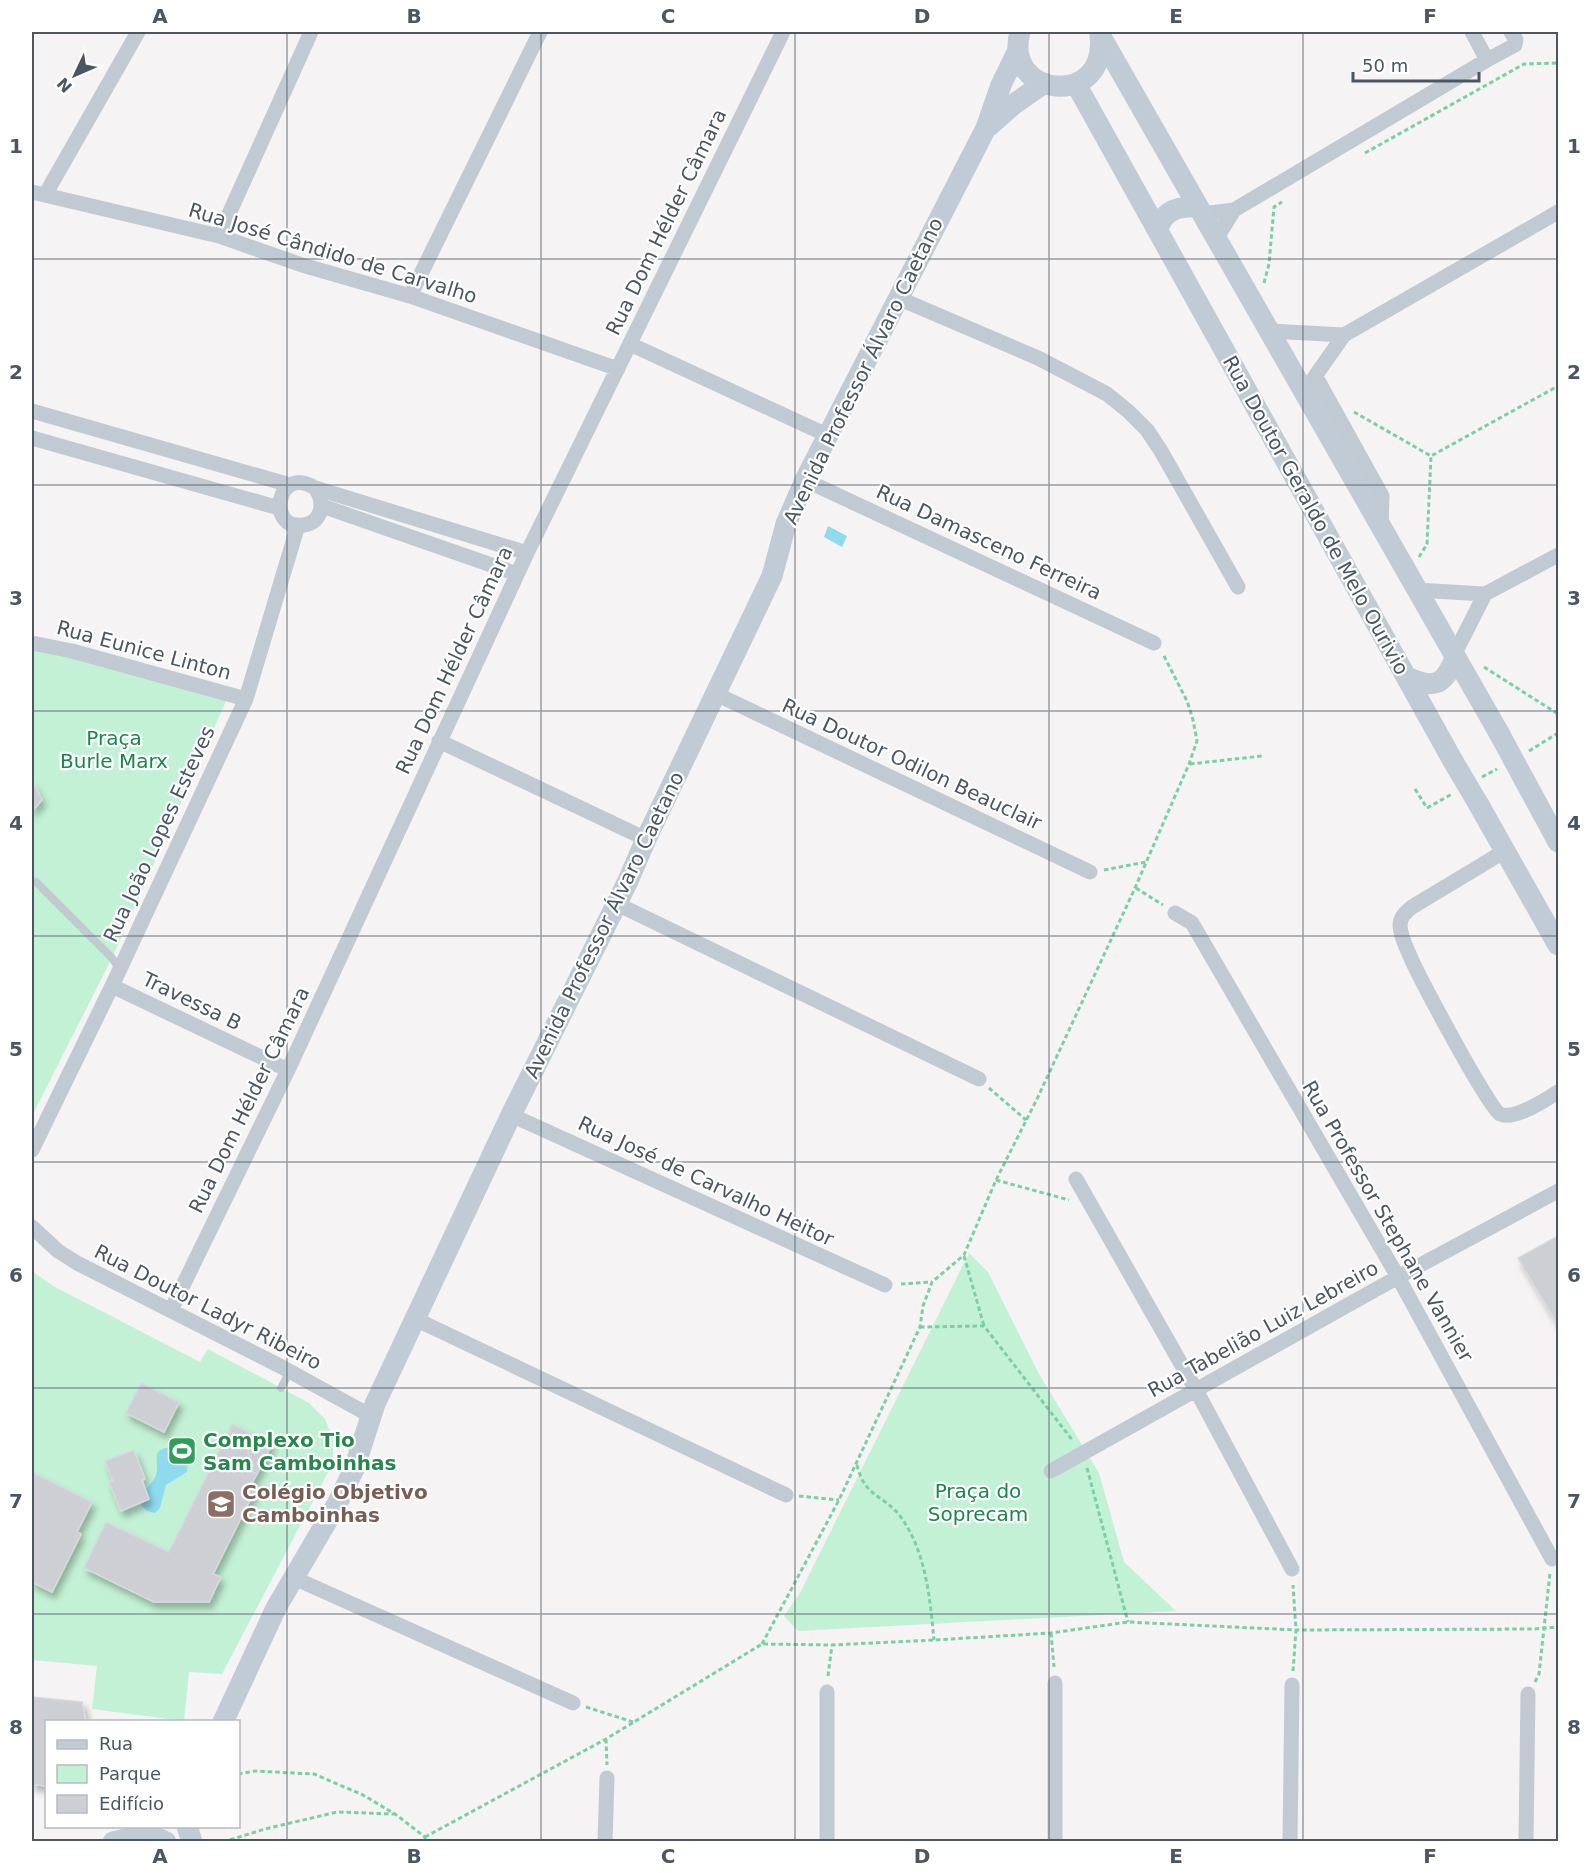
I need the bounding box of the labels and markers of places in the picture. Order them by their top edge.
place label: Complexo Tio Sam Camboinhas [203,1428,397,1475]
sports icon: Complexo Tio Sam Camboinhas [166,1435,198,1467]
place label: Colégio Objetivo Camboinhas [242,1480,428,1527]
school or university icon: Colégio Objetivo Camboinhas [205,1488,237,1520]

